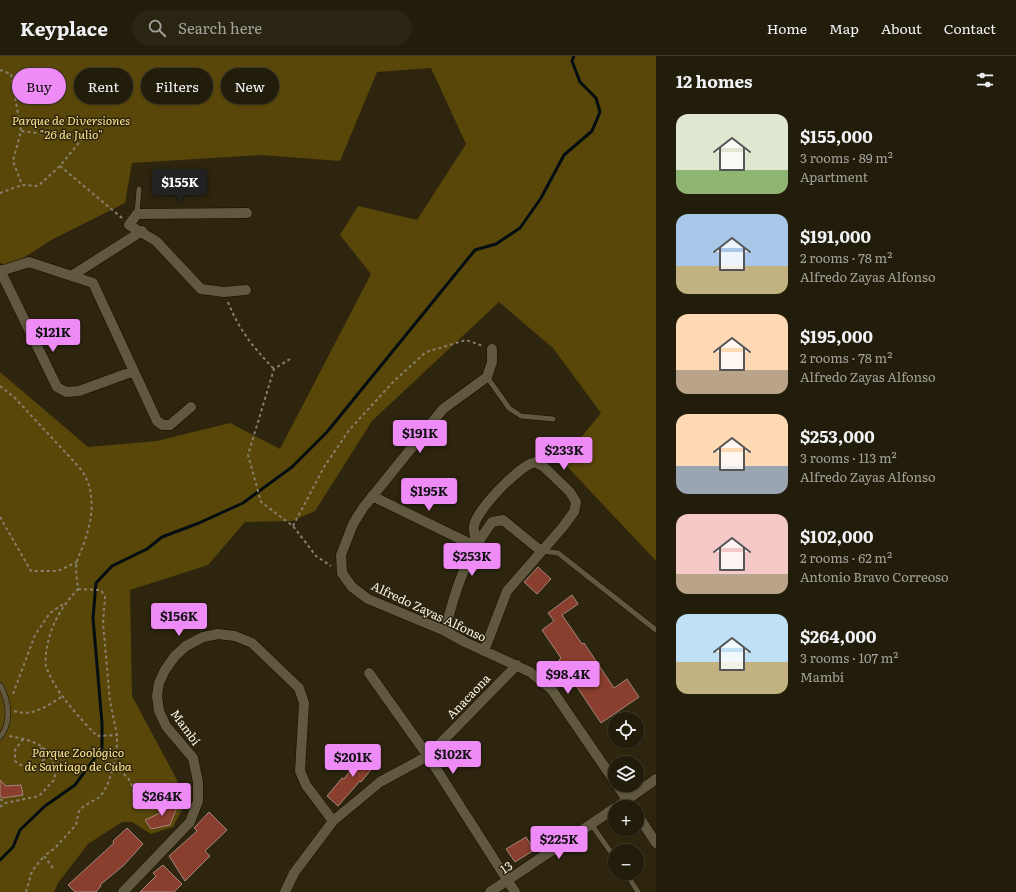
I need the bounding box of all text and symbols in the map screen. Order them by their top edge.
search box [132,10,412,46]
text: Keyplace [20,14,108,42]
text: Search here [178,16,262,39]
icon: search [146,17,168,39]
text: Home [767,18,807,38]
text: Map [829,18,859,38]
text: About [881,18,922,38]
text: Contact [944,18,996,38]
chip: Buy [12,68,66,104]
chip: Rent [74,68,133,104]
chip: Filters [141,68,213,104]
chip: New [221,68,279,104]
text: 12 homes [676,68,752,93]
icon: filters [974,69,996,91]
park label: Parque de Diversiones "26 de Julio" [12,111,130,143]
text: $155,000 [800,123,873,148]
icon: home [708,130,756,178]
text: 3 rooms · 89 m² [800,148,893,167]
text: Apartment [800,167,868,186]
pin: $155K [152,169,208,203]
text: $155K [161,172,199,191]
text: $191,000 [800,223,871,248]
icon: home [708,230,756,278]
text: 2 rooms · 78 m² [800,248,892,267]
text: Alfredo Zayas Alfonso [800,267,936,286]
pin: $121K [25,319,81,353]
text: $121K [35,322,71,341]
text: $195,000 [800,323,873,348]
icon: home [708,330,756,378]
text: 2 rooms · 78 m² [800,348,892,367]
text: Alfredo Zayas Alfonso [800,367,936,386]
pin: $191K [392,420,448,454]
text: $191K [402,423,438,442]
text: $253,000 [800,423,875,448]
icon: home [708,430,756,478]
pin: $233K [536,437,592,471]
text: $233K [544,440,584,459]
text: 3 rooms · 113 m² [800,448,897,467]
text: Alfredo Zayas Alfonso [800,467,936,486]
pin: $195K [401,478,457,512]
text: $195K [410,481,448,500]
text: $102,000 [800,523,873,548]
icon: home [708,530,756,578]
pin: $253K [444,543,500,577]
text: $253K [452,546,492,565]
text: 2 rooms · 62 m² [800,548,892,567]
text: Antonio Bravo Correoso [800,567,949,586]
street label: Alfredo Zayas Alfonso [369,576,489,646]
pin: $156K [151,603,207,637]
text: $156K [160,606,198,625]
text: $264,000 [800,623,876,648]
icon: home [708,630,756,678]
text: 3 rooms · 107 m² [800,648,898,667]
pin: $98.4K [535,661,601,695]
text: $98.4K [546,664,590,683]
text: Mambí [800,667,844,686]
street label: Anacaona [442,669,495,723]
street label: Mambí [167,705,205,749]
map controls [608,712,644,880]
button: locate [608,712,644,748]
pin: $102K [425,741,481,775]
park label: Parque Zoológico de Santiago de Cuba [24,743,132,775]
pin: $201K [325,744,381,778]
text: $102K [434,744,472,763]
text: $201K [334,747,372,766]
button: layers [608,756,644,792]
pin: $264K [134,783,190,817]
text: $264K [142,786,182,805]
button: + [608,800,644,836]
pin: $225K [531,826,587,860]
text: $225K [540,829,578,848]
button: − [608,844,644,880]
street label: 13 [496,856,516,878]

